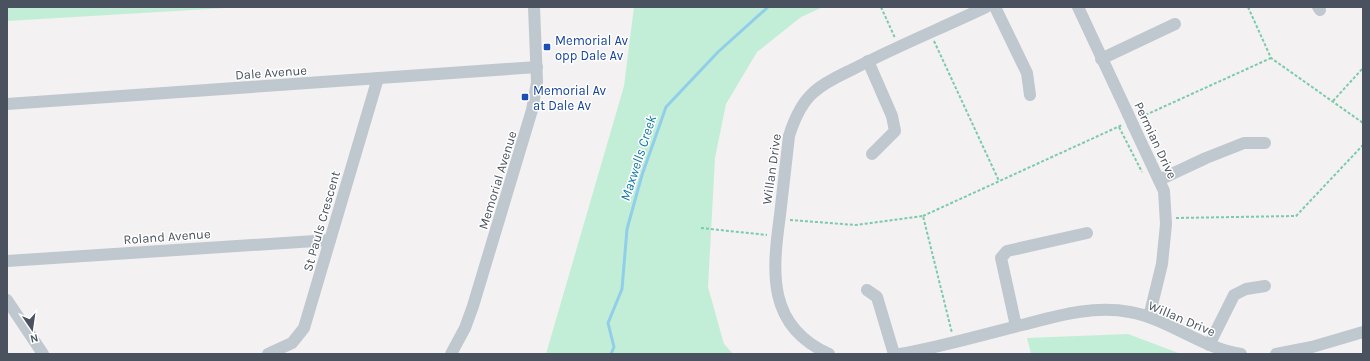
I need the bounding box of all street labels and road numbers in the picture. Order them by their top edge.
street label: Dale Avenue [235,62,308,82]
street label: Permian Drive [1131,99,1180,181]
street label: Memorial Avenue [475,129,520,231]
street label: Willan Drive [759,132,784,205]
street label: St Pauls Crescent [300,169,343,273]
street label: Roland Avenue [123,226,211,247]
street label: Willan Drive [1146,298,1218,339]

